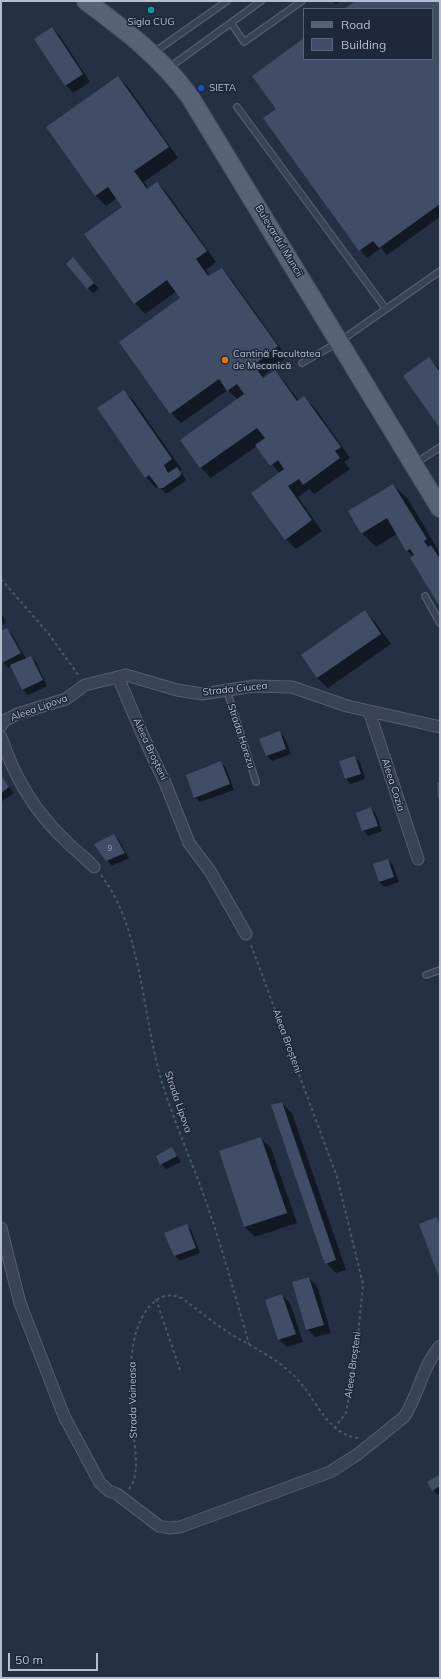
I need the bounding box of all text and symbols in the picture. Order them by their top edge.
marker: Sigla CUG [146,5,156,15]
legend [303,8,433,60]
place label: Sigla CUG [127,16,175,28]
text: Road [341,17,370,32]
text: Building [341,37,386,52]
place label: SIETA [209,82,236,94]
marker: SIETA [196,83,206,93]
street label: Bulevardul Muncii [253,203,305,279]
place label: Cantină Facultatea de Mecanică [233,348,321,372]
marker: Cantină Facultatea de Mecanică [220,355,230,365]
street label: Strada Ciucea [202,680,268,698]
street label: Aleea Lipova [9,692,69,724]
street label: Strada Horezu [225,702,257,770]
street label: Aleea Broșteni [130,716,170,782]
street label: Aleea Cozia [379,757,407,813]
house number: 9 [108,844,112,854]
street label: Aleea Broșteni [270,1007,304,1075]
street label: Strada Lipova [162,1070,194,1134]
street label: Aleea Broșteni [342,1331,364,1399]
street label: Strada Voineasa [126,1362,140,1438]
scale bar [10,1645,100,1671]
text: 50 m [15,1652,43,1667]

